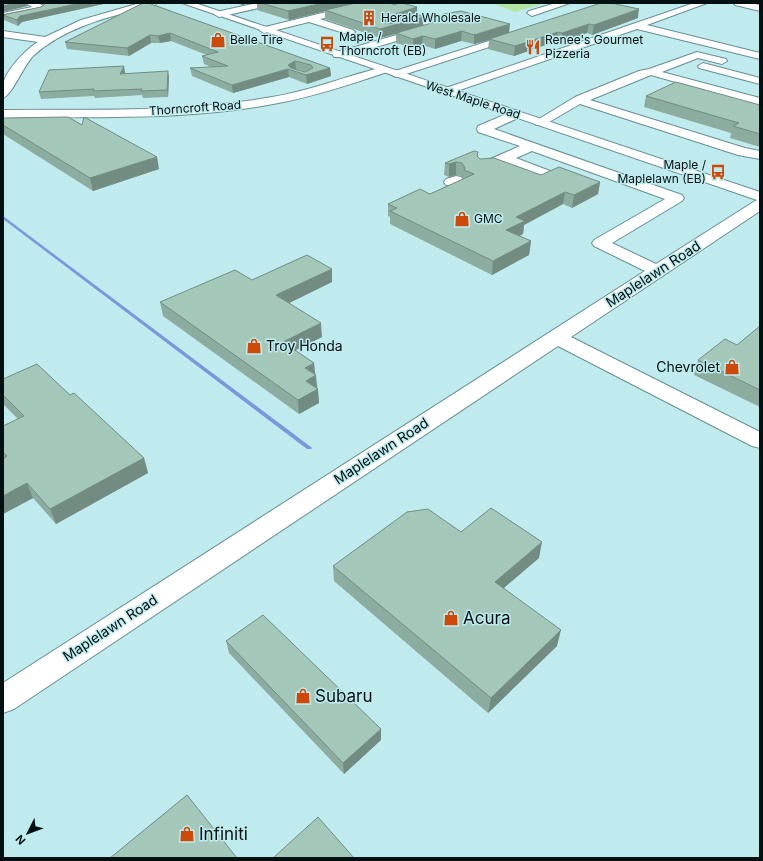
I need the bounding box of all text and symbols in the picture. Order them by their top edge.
building icon: Herald Wholesale [360,9,378,27]
place label: Herald Wholesale [381,10,481,25]
place label: Maple / Thorncroft (EB) [339,29,426,58]
shop icon: Belle Tire [209,31,227,49]
place label: Belle Tire [230,32,283,47]
place label: Renee's Gourmet Pizzeria [545,32,643,61]
bus stop icon: Maple / Thorncroft (EB) [318,35,336,53]
restaurant icon: Renee's Gourmet Pizzeria [524,38,542,56]
street label: West Maple Road [424,77,523,122]
street label: Thorncroft Road [148,97,242,118]
place label: Maple / Maplelawn (EB) [617,157,707,186]
bus stop icon: Maple / Maplelawn (EB) [709,163,727,181]
shop icon: GMC [453,210,471,228]
place label: GMC [474,211,503,226]
street label: Maplelawn Road [602,237,703,310]
shop icon: Troy Honda [245,337,263,355]
place label: Troy Honda [266,337,343,354]
place label: Chevrolet [656,358,720,375]
shop icon: Chevrolet [723,358,741,376]
street label: Maplelawn Road [330,414,431,487]
street label: Maplelawn Road [59,591,160,664]
place label: Acura [463,608,510,628]
shop icon: Acura [442,609,460,627]
place label: Subaru [315,686,373,706]
shop icon: Subaru [294,687,312,705]
north arrow [8,813,48,853]
place label: Infiniti [199,824,248,844]
shop icon: Infiniti [178,825,196,843]
text: N [13,832,29,847]

